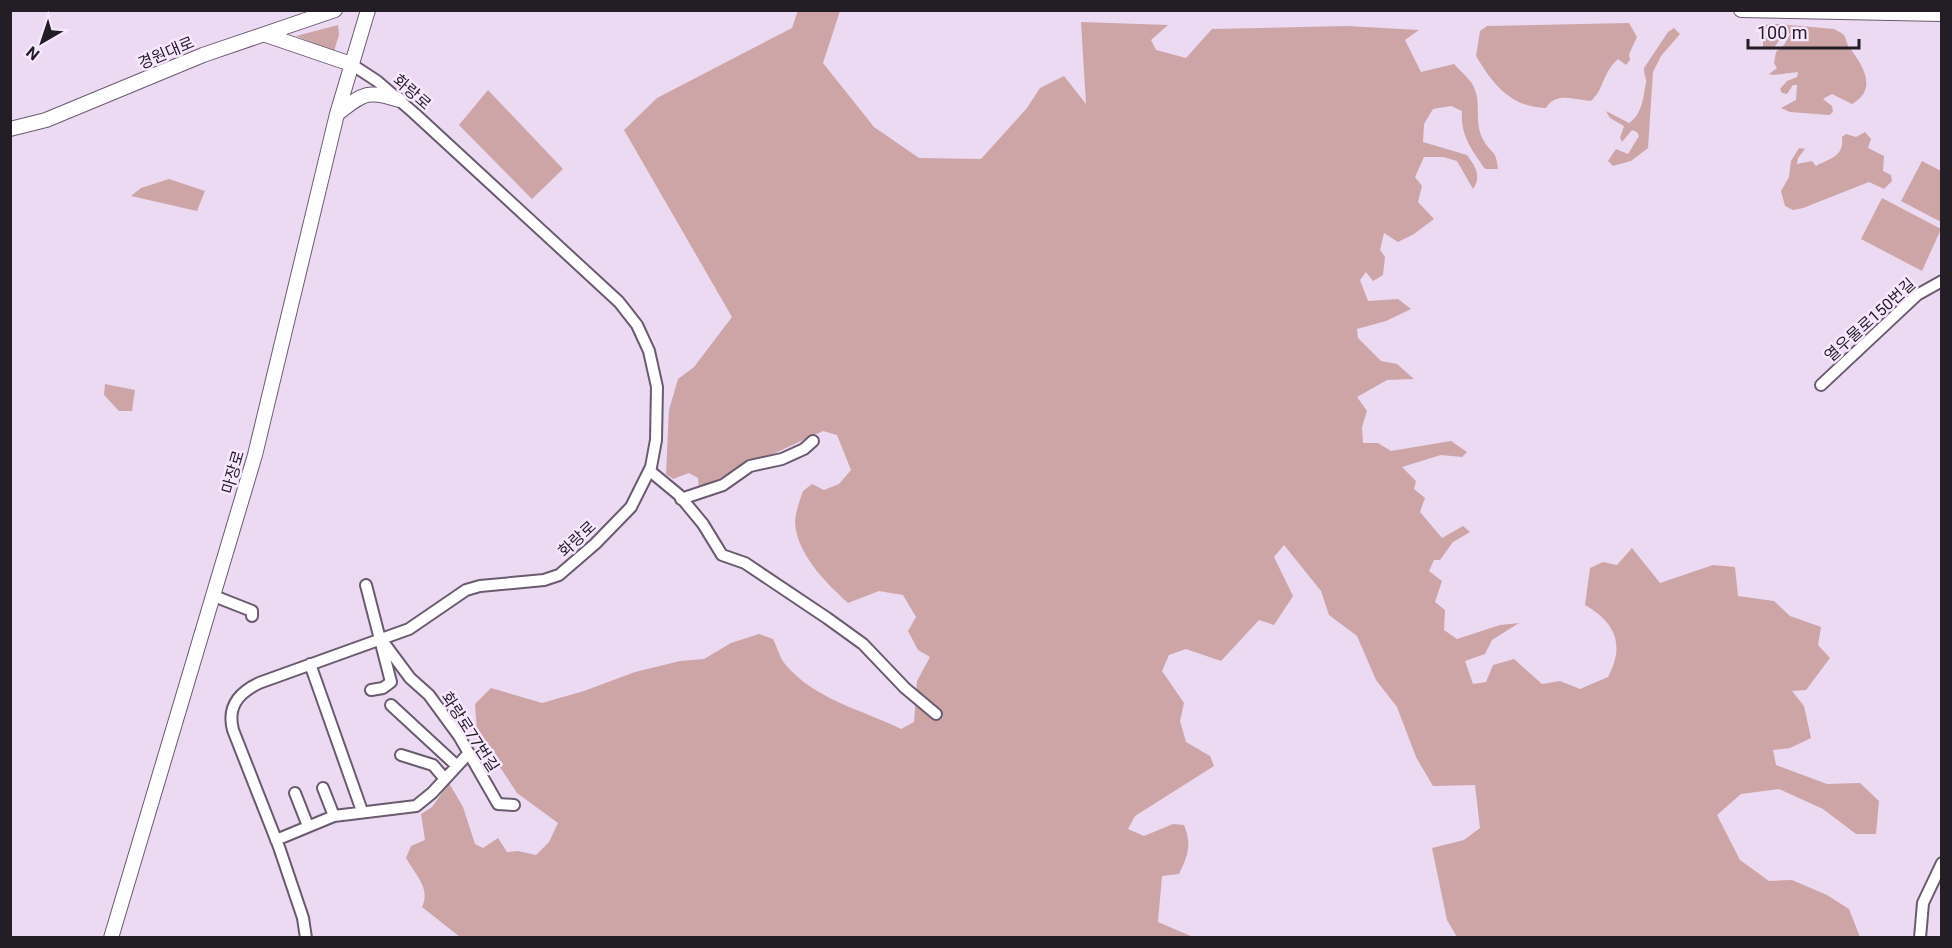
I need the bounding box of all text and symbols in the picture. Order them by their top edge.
north arrow [12,12,72,72]
scale bar [1748,12,1859,50]
text: 100 m [1757,22,1808,43]
street label: 경원대로 [135,33,197,73]
text: N [23,42,43,64]
street label: 화랑로 [389,70,435,114]
street label: 열우물로150번길 [1821,274,1919,366]
street label: 마장로 [218,448,248,496]
street label: 화랑로 [554,517,600,561]
street label: 화랑로77번길 [437,688,503,776]

